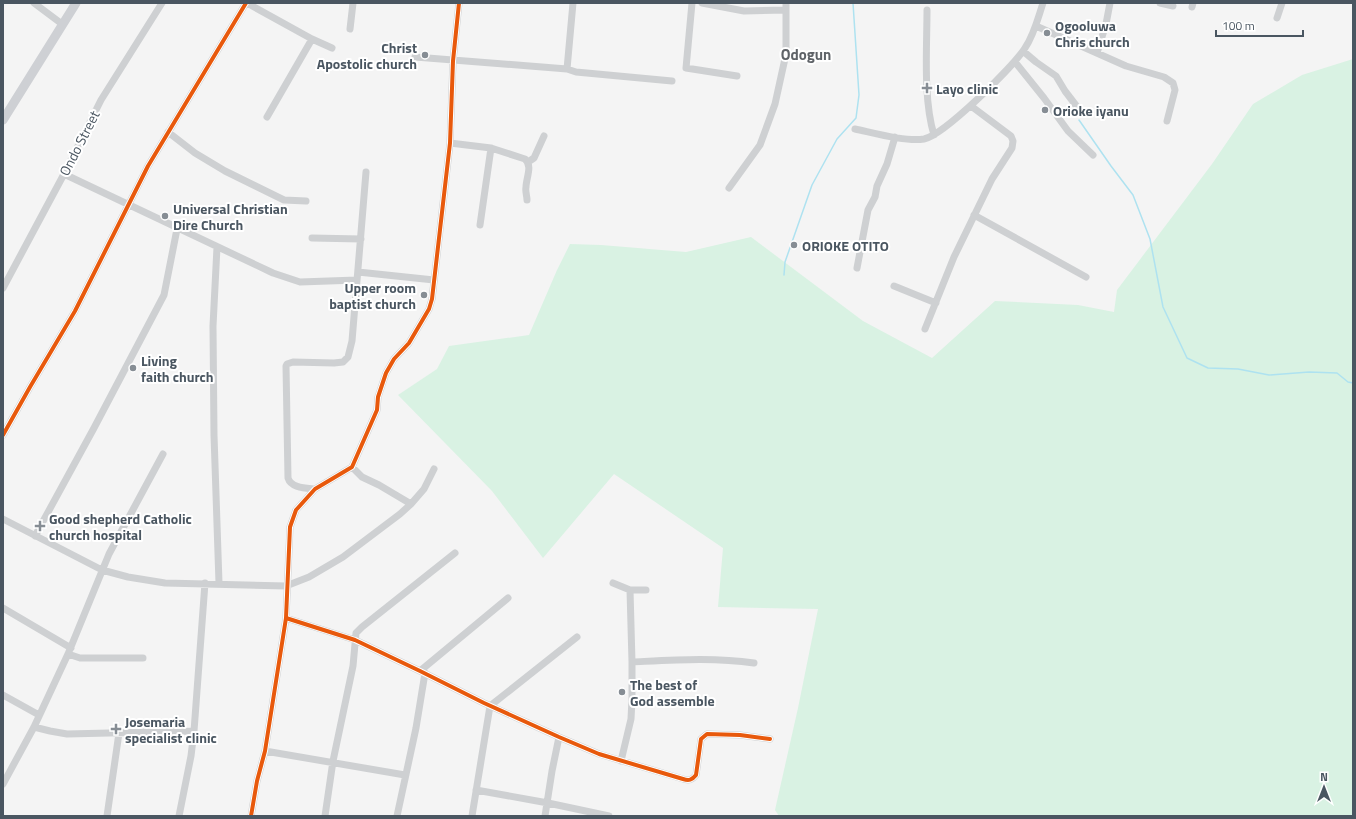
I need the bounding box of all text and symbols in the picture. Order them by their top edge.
scale bar [1216,12,1303,38]
place label: Ogooluwa Chris church [1055,15,1130,52]
text: 100 m [1222,16,1255,35]
marker: Ogooluwa Chris church [1042,28,1052,38]
place label: Christ Apostolic church [317,37,417,74]
district label: Odogun [781,43,831,66]
marker: Christ Apostolic church [420,50,430,60]
place label: Layo clinic [936,78,998,99]
marker: Layo clinic [921,82,933,94]
place label: Orioke iyanu [1053,100,1129,121]
marker: Orioke iyanu [1040,105,1050,115]
street label: Ondo Street [54,107,104,179]
place label: Universal Christian Dire Church [173,198,288,235]
marker: Universal Christian Dire Church [160,211,170,221]
place label: ORIOKE OTITO [802,235,889,256]
marker: ORIOKE OTITO [789,240,799,250]
place label: Upper room baptist church [329,277,416,314]
marker: Upper room baptist church [419,290,429,300]
place label: Living faith church [141,350,214,387]
marker: Living faith church [128,363,138,373]
place label: Good shepherd Catholic church hospital [49,508,192,545]
marker: Good shepherd Catholic church hospital [34,520,46,532]
place label: The best of God assemble [630,674,715,711]
marker: The best of God assemble [617,687,627,697]
place label: Josemaria specialist clinic [125,711,217,748]
marker: Josemaria specialist clinic [110,723,122,735]
north arrow [1304,767,1344,807]
text: N [1320,769,1328,785]

